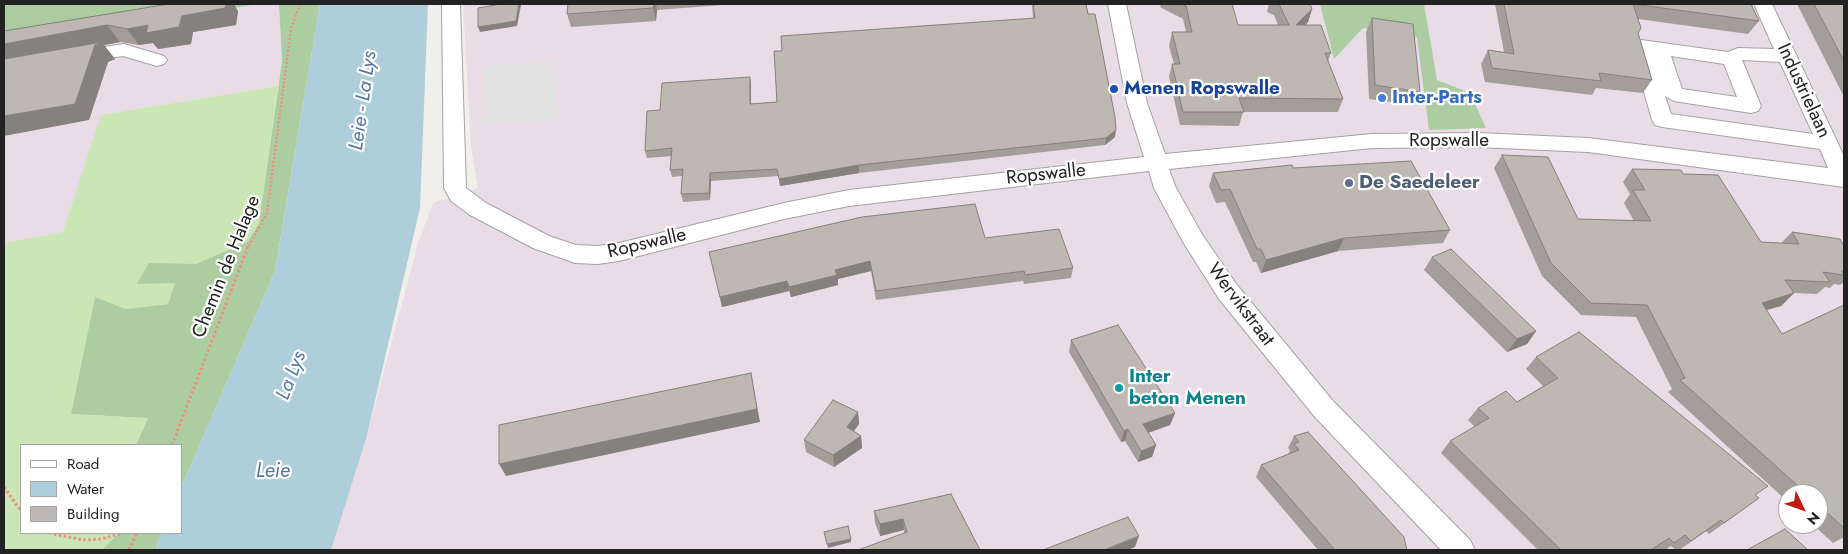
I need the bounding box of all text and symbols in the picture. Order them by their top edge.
street label: Industrielaan [1771,40,1835,142]
water label: Leie - La Lys [345,50,383,152]
place label: Menen Ropswalle [1124,78,1280,100]
marker: Menen Ropswalle [1108,83,1120,95]
place label: Inter-Parts [1392,87,1482,109]
marker: Inter-Parts [1376,92,1388,104]
street label: Ropswalle [1409,130,1489,152]
street label: Ropswalle [1005,159,1087,191]
place label: De Saedeleer [1359,172,1480,194]
marker: De Saedeleer [1343,177,1355,189]
street label: Chemin de Halage [188,193,266,341]
street label: Ropswalle [605,224,689,264]
street label: Wervikstraat [1202,259,1278,351]
water label: La Lys [272,348,312,404]
place label: Inter beton Menen [1129,366,1246,410]
marker: Inter beton Menen [1113,382,1125,394]
legend [20,444,182,534]
text: Road [67,453,99,475]
water label: Leie [256,460,290,484]
text: Water [67,478,104,500]
north arrow [1778,484,1828,534]
text: Building [67,503,119,525]
text: N [1802,508,1825,529]

